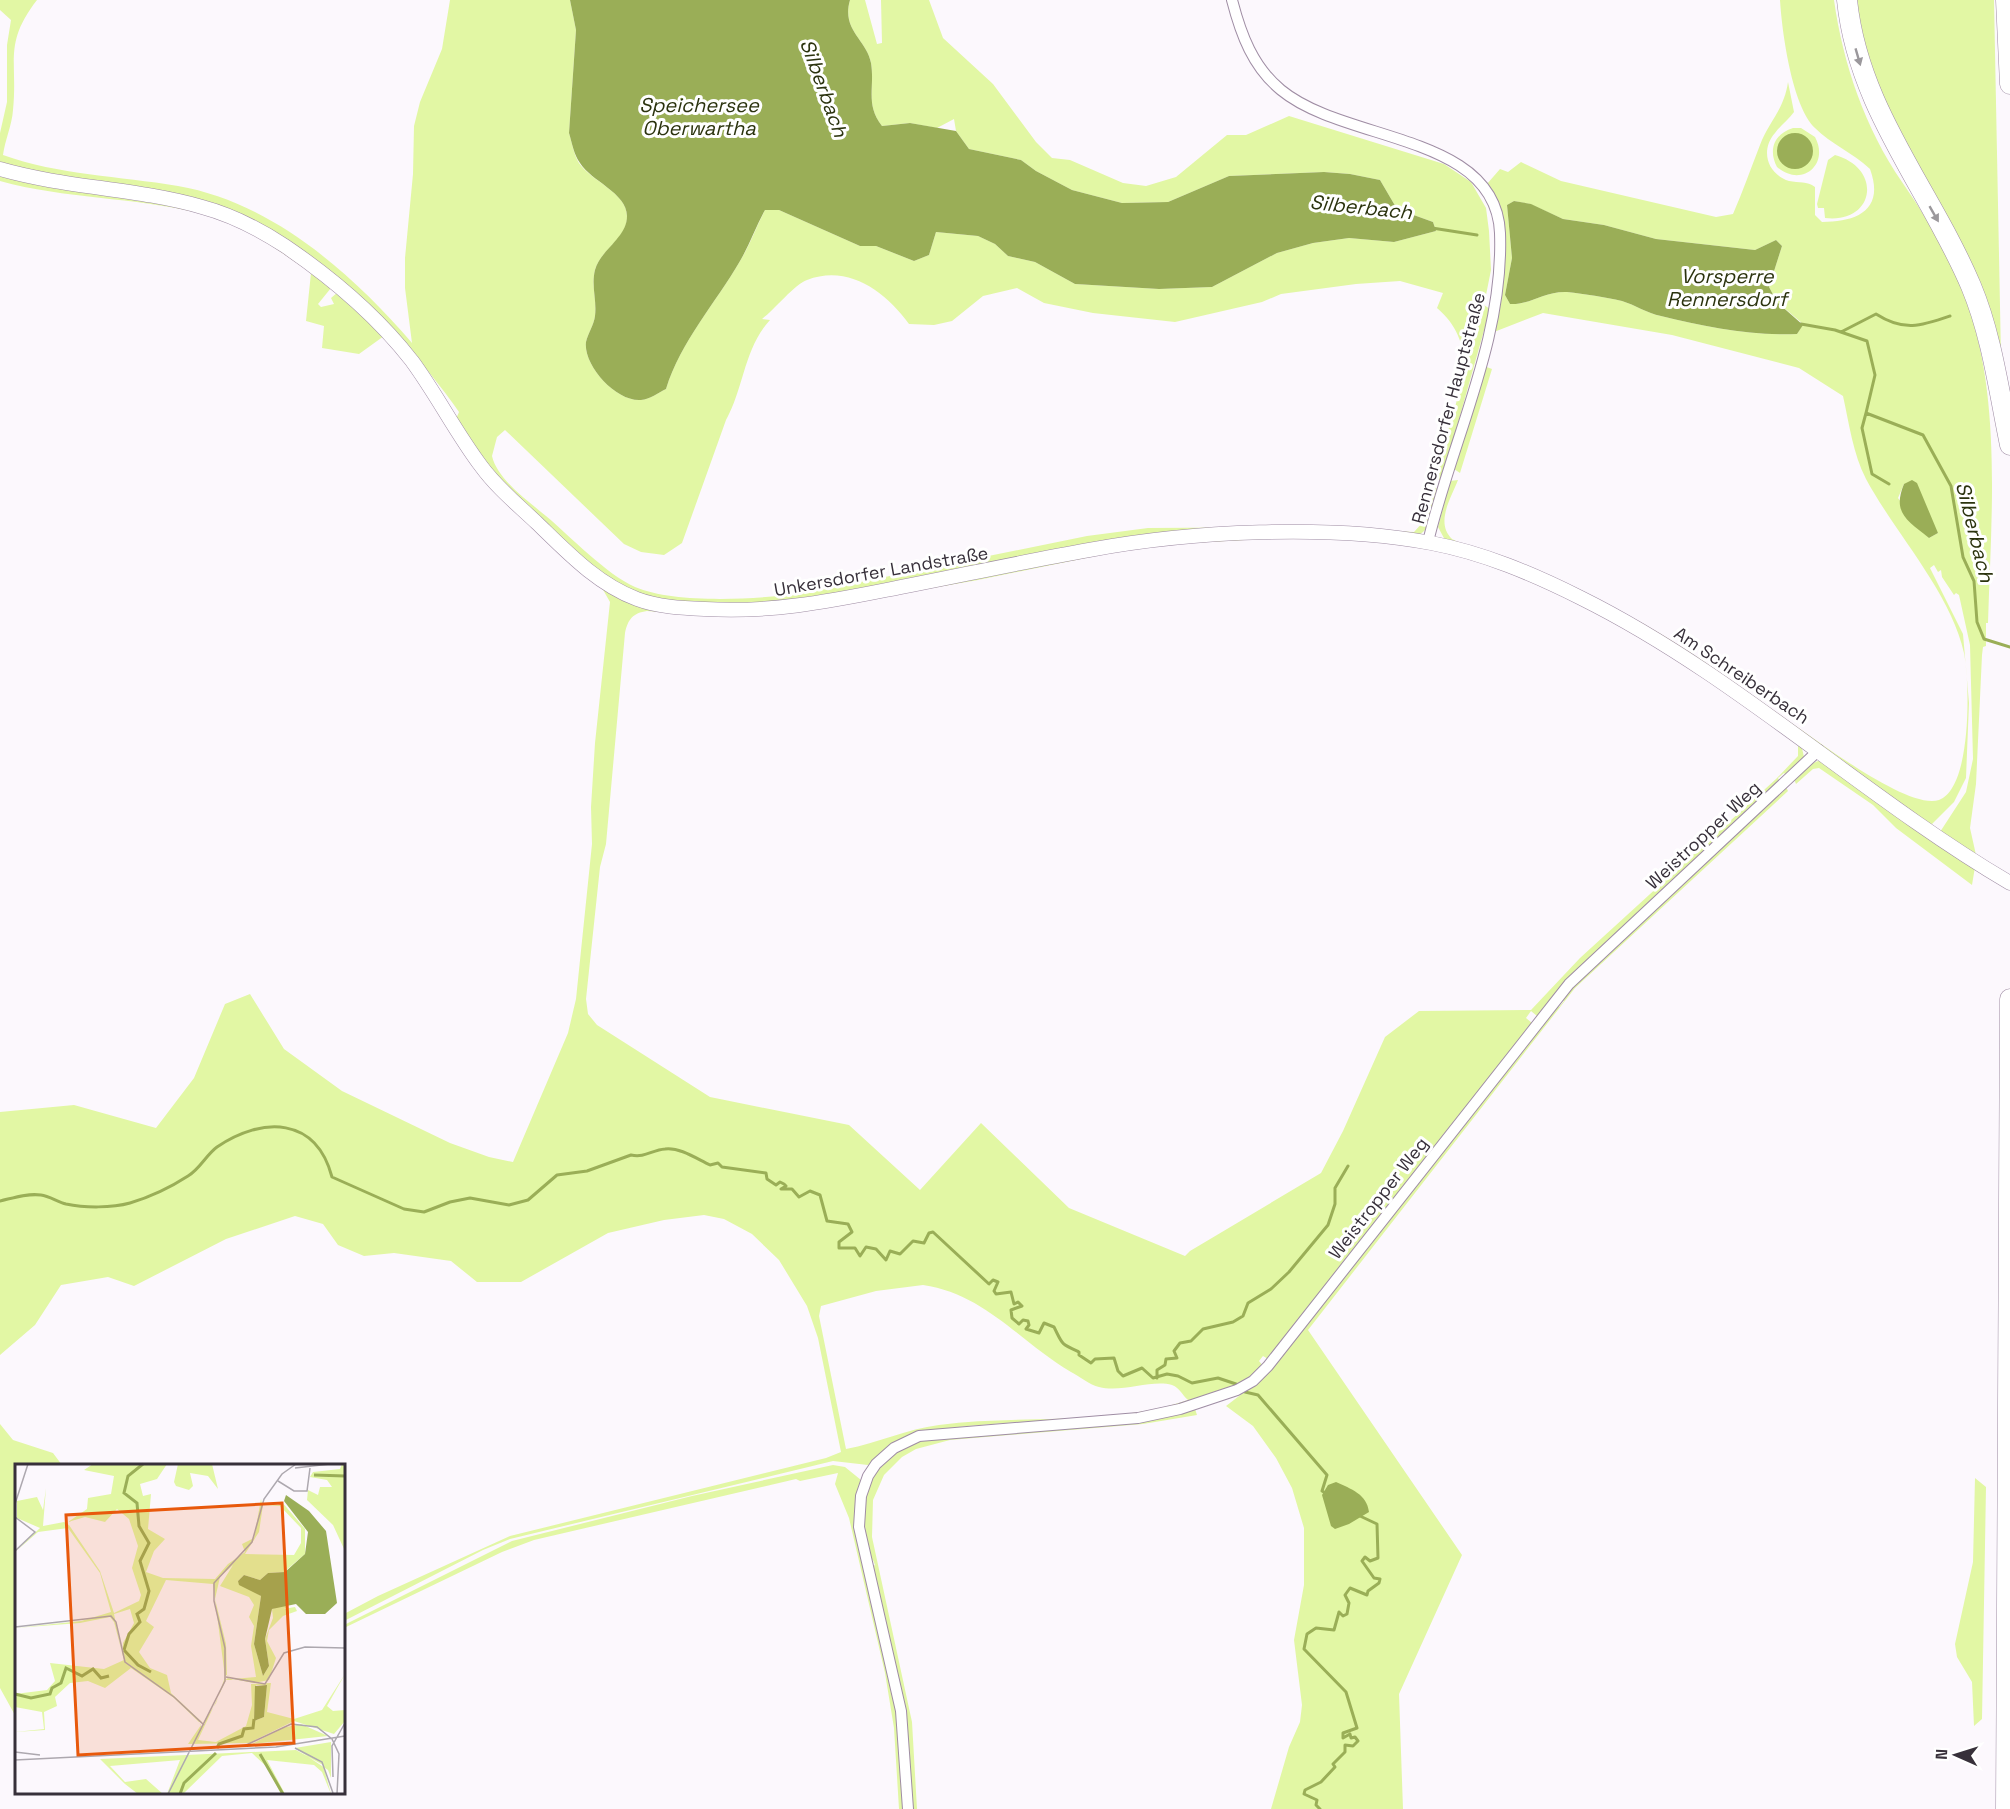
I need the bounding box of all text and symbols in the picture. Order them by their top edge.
water label: Silberbach [794,35,854,141]
one-way arrow [1854,48,1863,66]
water label: Speichersee Oberwartha [639,92,760,141]
water label: Silberbach [1309,189,1414,225]
one-way arrow [1929,206,1940,222]
water label: Vorsperre Rennersdorf [1667,263,1790,312]
street label: Rennersdorfer Hauptstraße [1406,290,1490,526]
water label: Silberbach [1950,479,2000,586]
street label: Unkersdorfer Landstraße [772,541,990,601]
street label: Am Schreiberbach [1670,621,1814,729]
street label: Weistropper Weg [1641,776,1765,894]
street label: Weistropper Weg [1323,1132,1433,1264]
inset map [15,1464,345,1794]
north arrow [1926,1725,1986,1785]
text: N [1931,1748,1952,1760]

